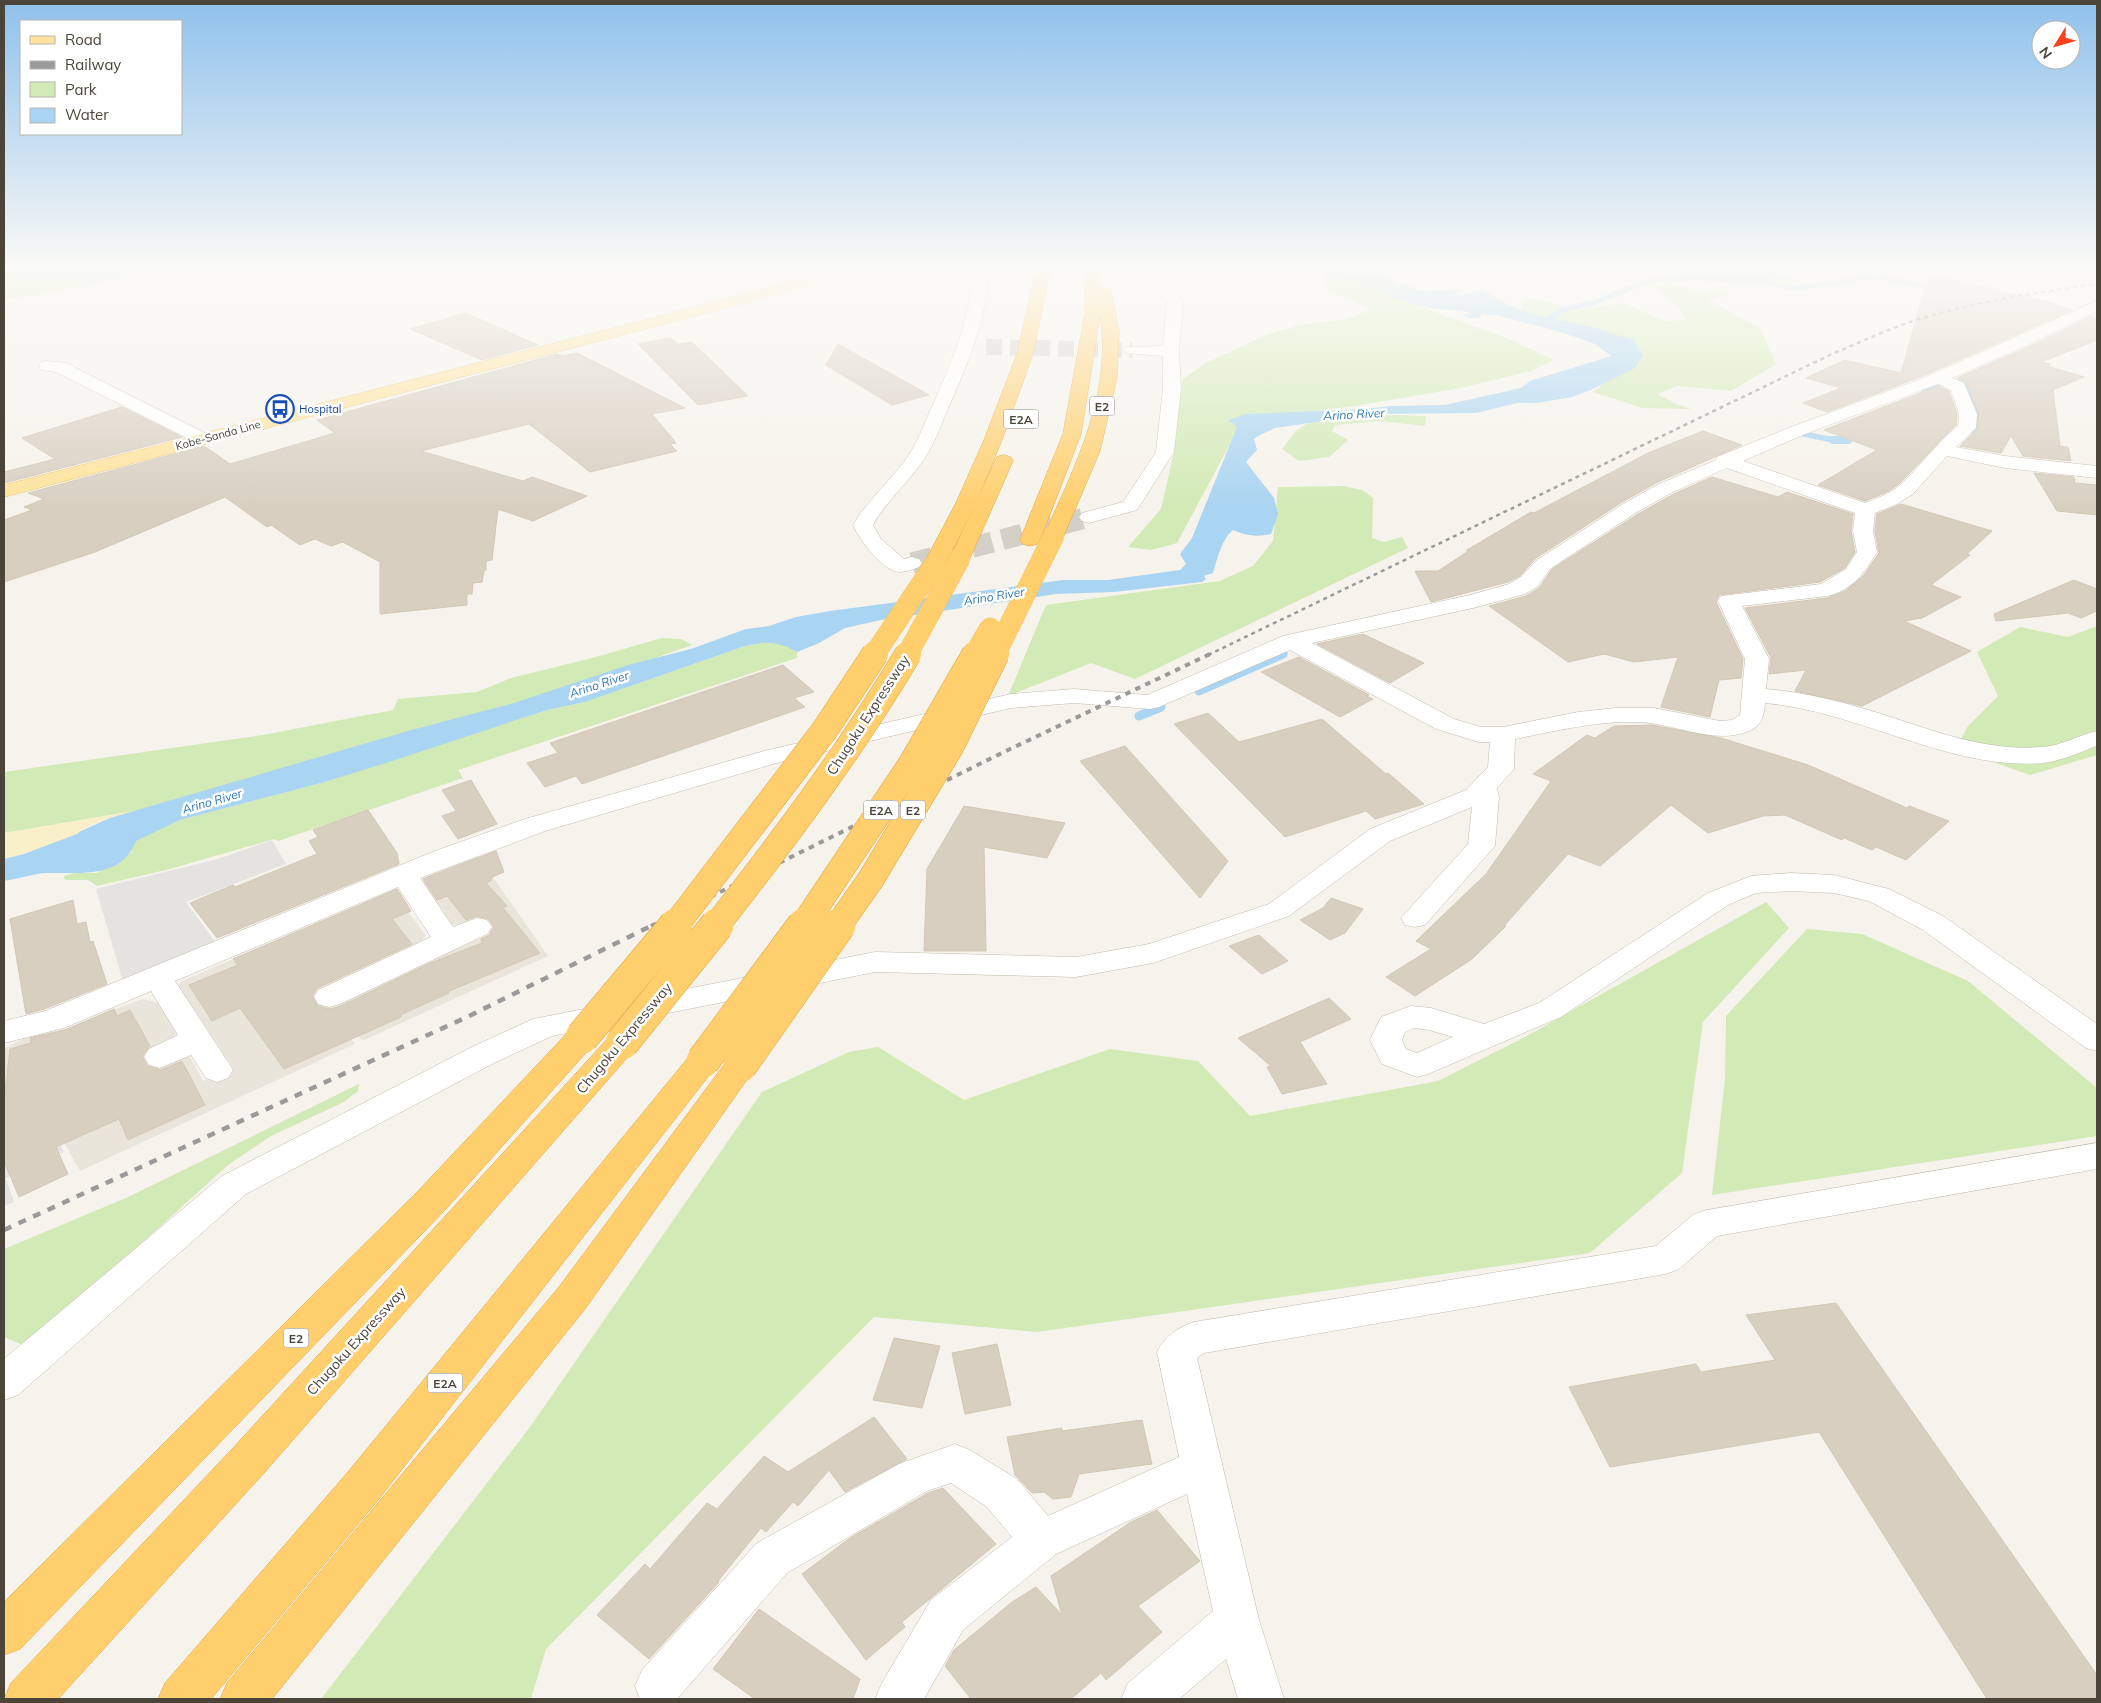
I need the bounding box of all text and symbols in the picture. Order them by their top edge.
legend [20,20,182,135]
north arrow [2031,20,2081,70]
text: Road [65,30,102,49]
text: N [2035,43,2056,62]
text: Railway [65,55,121,74]
text: Park [65,80,97,99]
text: Water [65,105,109,124]
bus stop icon: Hospital [265,394,295,424]
road number: E2 [1090,396,1114,416]
place label: Hospital [299,402,341,416]
water label: Arino River [1322,405,1386,423]
road number: E2A [1004,409,1038,428]
street label: Kobe-Sanda Line [174,417,262,453]
water label: Arino River [962,584,1026,608]
street label: Chugoku Expressway [822,651,914,778]
water label: Arino River [567,667,631,701]
water label: Arino River [179,785,244,817]
road number: E2A [864,800,898,820]
road number: E2 [900,800,926,820]
street label: Chugoku Expressway [572,978,676,1097]
street label: Chugoku Expressway [303,1283,410,1399]
road number: E2 [284,1329,308,1348]
road number: E2A [428,1374,462,1392]

